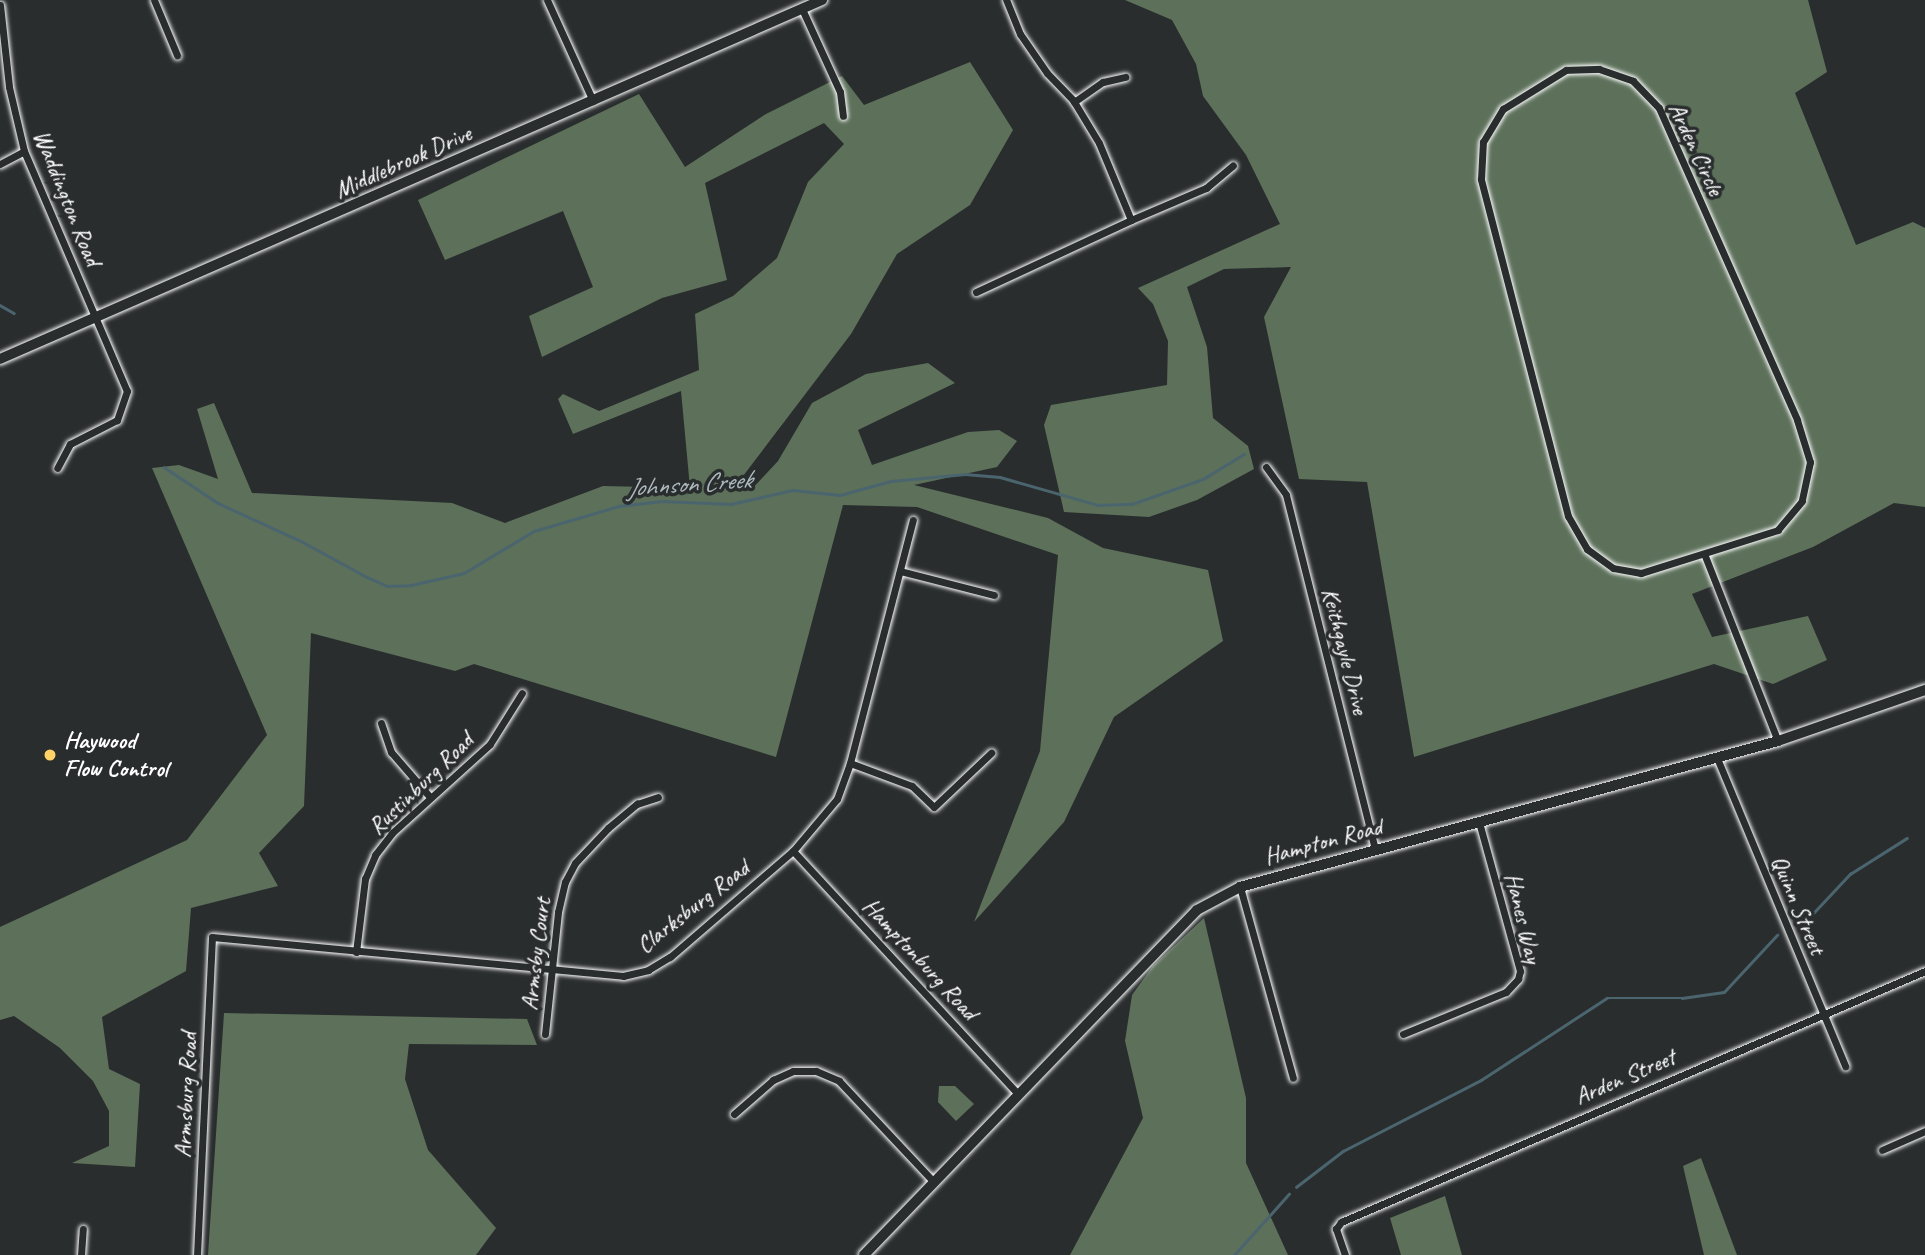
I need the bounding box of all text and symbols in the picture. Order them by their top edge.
street label: Arden Circle [1662,98,1730,200]
street label: Middlebrook Drive [330,119,476,205]
street label: Waddington Road [27,126,107,270]
water label: Johnson Creek [626,464,752,504]
street label: Keithgayle Drive [1315,585,1375,717]
place label: Haywood Flow Control [64,727,168,783]
street label: Rustinburg Road [362,727,480,841]
marker: Haywood Flow Control [42,747,58,763]
street label: Hampton Road [1261,813,1385,871]
street label: Quinn Street [1764,851,1832,959]
street label: Clarksburg Road [631,854,755,960]
street label: Hanes Way [1498,870,1548,966]
street label: Hamptonburg Road [856,892,984,1026]
street label: Armsby Court [515,896,557,1012]
street label: Armsburg Road [168,1032,204,1158]
street label: Arden Street [1570,1043,1680,1111]

